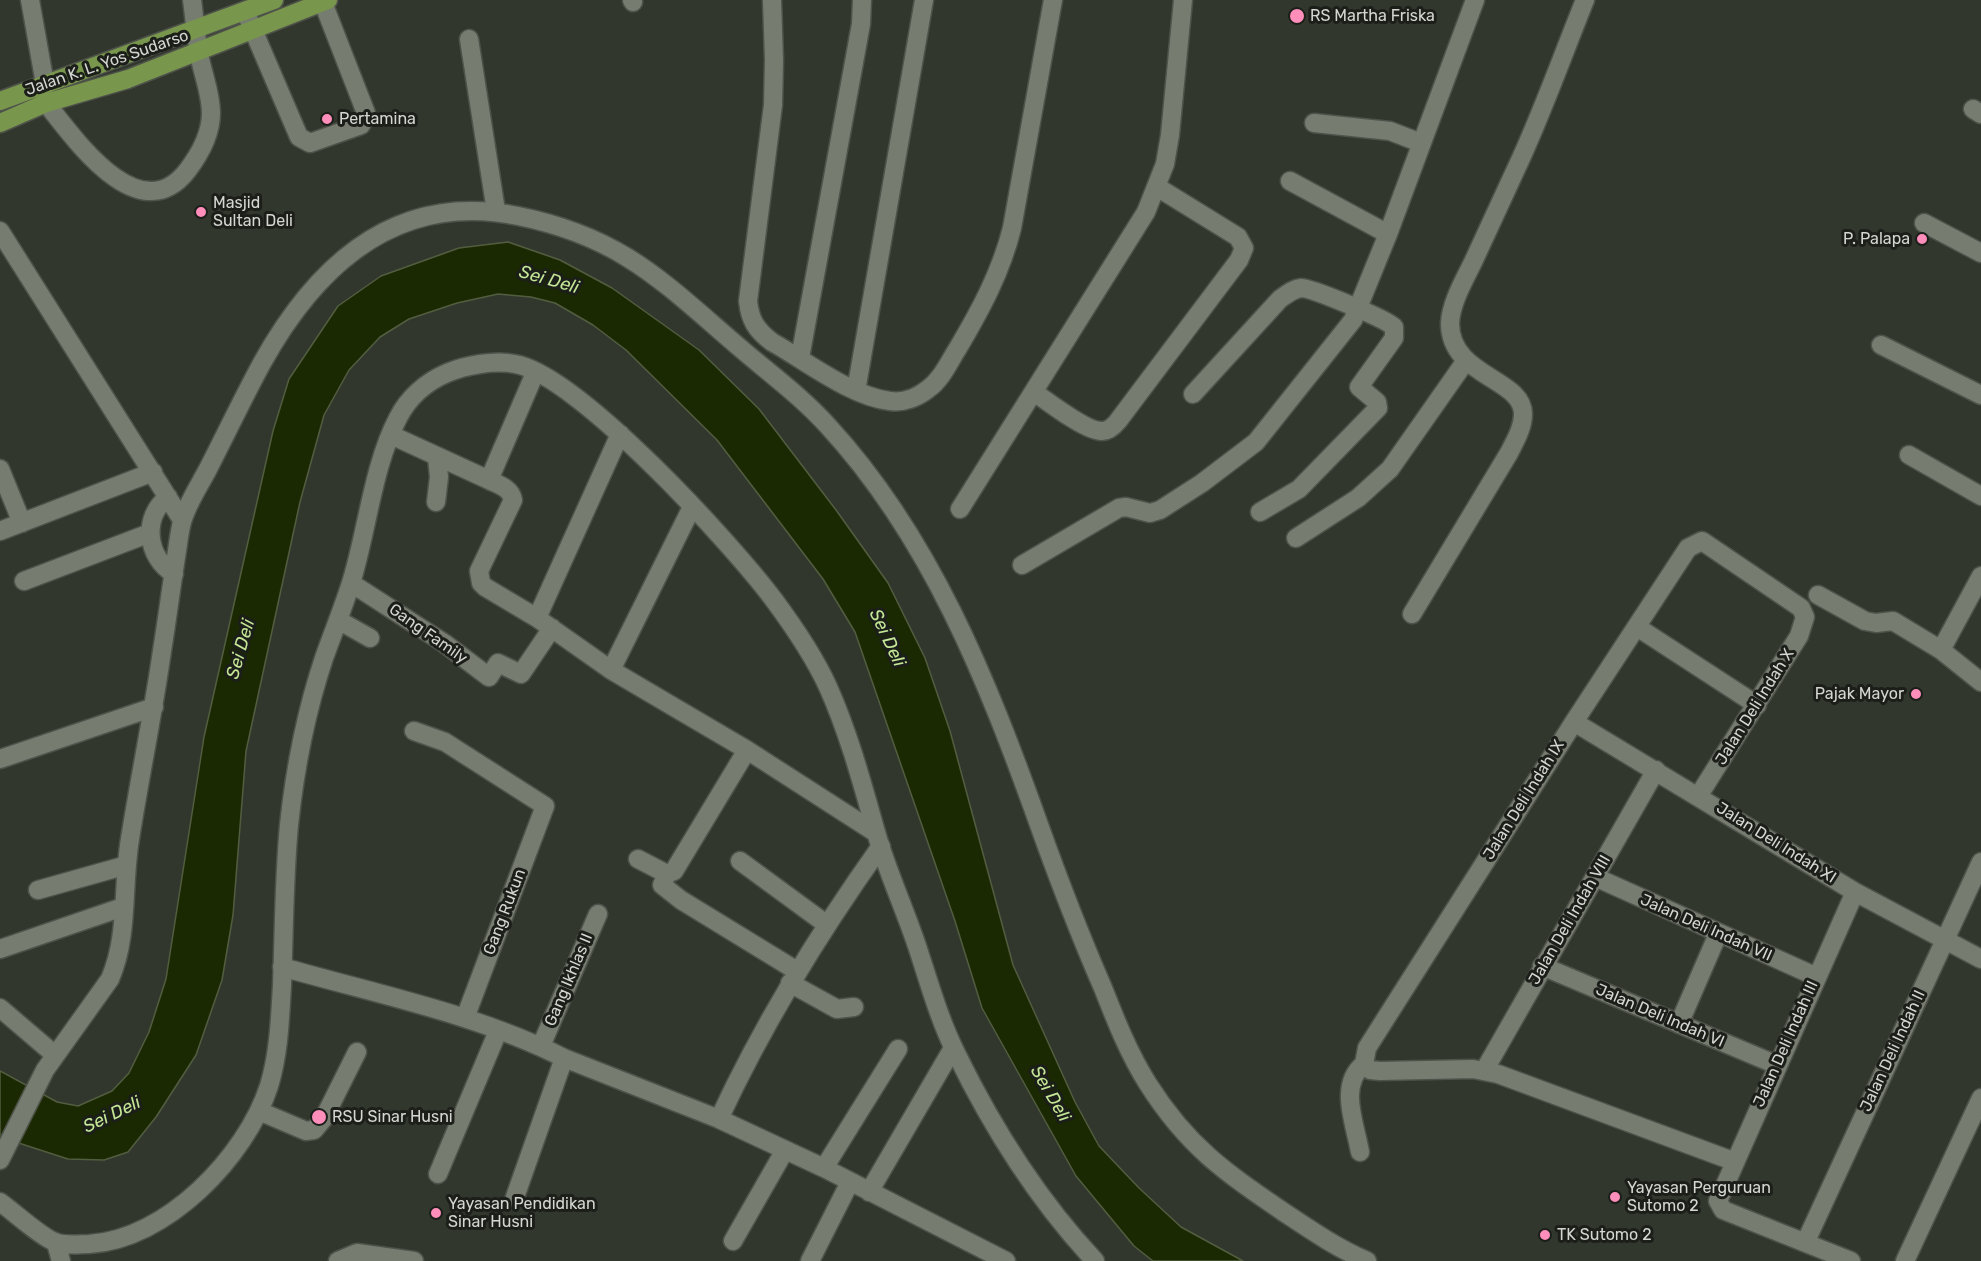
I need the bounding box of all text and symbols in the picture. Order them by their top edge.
place label: RS Martha Friska [1310,6,1435,26]
marker: RS Martha Friska [1288,7,1306,25]
street label: Jalan K. L. Yos Sudarso [23,26,191,100]
place label: Pertamina [339,109,416,129]
marker: Pertamina [320,112,334,126]
place label: Masjid Sultan Deli [213,193,293,231]
marker: Masjid Sultan Deli [194,205,208,219]
place label: P. Palapa [1843,229,1910,249]
marker: P. Palapa [1915,232,1929,246]
water label: Sei Deli [517,261,581,299]
street label: Gang Family [385,600,471,668]
water label: Sei Deli [864,606,910,670]
water label: Sei Deli [222,617,260,681]
street label: Jalan Deli Indah X [1712,645,1798,769]
place label: Pajak Mayor [1815,684,1904,704]
marker: Pajak Mayor [1909,687,1923,701]
street label: Jalan Deli Indah IX [1479,737,1569,863]
street label: Jalan Deli Indah XI [1713,798,1839,888]
street label: Jalan Deli Indah VIII [1525,852,1615,988]
street label: Gang Rukun [480,866,530,958]
street label: Jalan Deli Indah VII [1637,890,1775,966]
street label: Gang Ikhlas II [541,931,597,1029]
street label: Jalan Deli Indah III [1750,978,1822,1110]
street label: Jalan Deli Indah VI [1593,980,1727,1052]
street label: Jalan Deli Indah II [1856,987,1930,1115]
water label: Sei Deli [1025,1062,1075,1126]
water label: Sei Deli [80,1092,144,1138]
place label: RSU Sinar Husni [332,1107,453,1127]
marker: RSU Sinar Husni [310,1108,328,1126]
place label: Yayasan Perguruan Sutomo 2 [1627,1178,1771,1216]
marker: Yayasan Perguruan Sutomo 2 [1608,1190,1622,1204]
place label: Yayasan Pendidikan Sinar Husni [448,1194,596,1232]
marker: Yayasan Pendidikan Sinar Husni [429,1206,443,1220]
place label: TK Sutomo 2 [1557,1225,1652,1245]
marker: TK Sutomo 2 [1538,1228,1552,1242]

